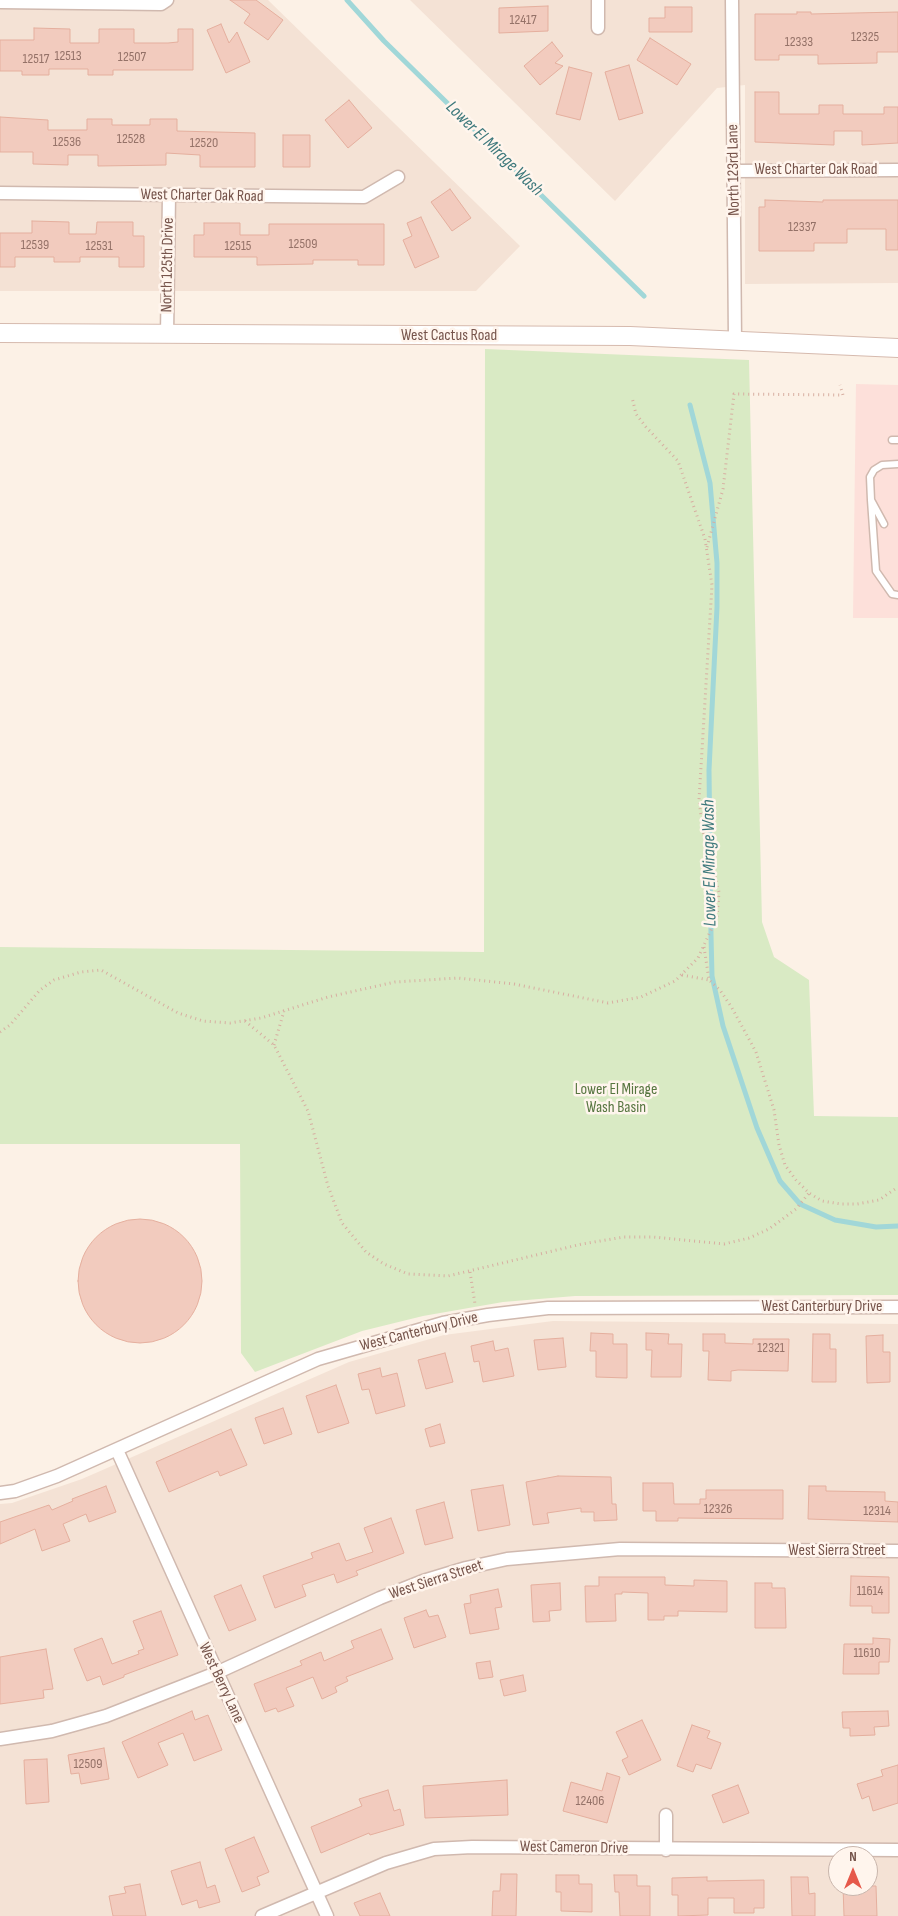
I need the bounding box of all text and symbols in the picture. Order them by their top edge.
house number: 12417 [509,12,537,28]
house number: 12325 [851,29,879,45]
house number: 12333 [785,34,813,50]
house number: 12513 [54,48,82,64]
house number: 12507 [118,49,146,65]
house number: 12517 [23,51,49,67]
water label: Lower El Mirage Wash [441,97,547,201]
street label: North 123rd Lane [724,124,744,216]
house number: 12528 [117,131,145,147]
house number: 12536 [53,134,81,150]
house number: 12520 [190,135,218,151]
street label: West Charter Oak Road [755,160,877,180]
street label: West Charter Oak Road [140,185,264,207]
street label: North 125th Drive [158,217,178,313]
house number: 12337 [788,219,816,235]
house number: 12509 [289,236,317,252]
house number: 12539 [21,237,49,253]
house number: 12531 [85,238,113,254]
house number: 12515 [225,238,251,254]
street label: West Cactus Road [401,326,497,346]
water label: Lower El Mirage Wash [698,799,722,927]
park label: Lower El Mirage Wash Basin [575,1080,657,1118]
street label: West Canterbury Drive [762,1297,882,1317]
street label: West Canterbury Drive [358,1308,480,1356]
house number: 12321 [757,1340,785,1356]
house number: 12326 [704,1501,732,1517]
house number: 12314 [863,1503,891,1519]
street label: West Sierra Street [788,1541,886,1561]
street label: West Sierra Street [387,1556,485,1604]
house number: 11614 [857,1583,883,1599]
street label: West Berry Lane [194,1640,248,1726]
house number: 11610 [853,1645,881,1661]
house number: 12509 [74,1756,102,1772]
house number: 12406 [576,1793,604,1809]
street label: West Cameron Drive [520,1837,628,1859]
north arrow [828,1846,878,1896]
text: N [849,1848,857,1865]

